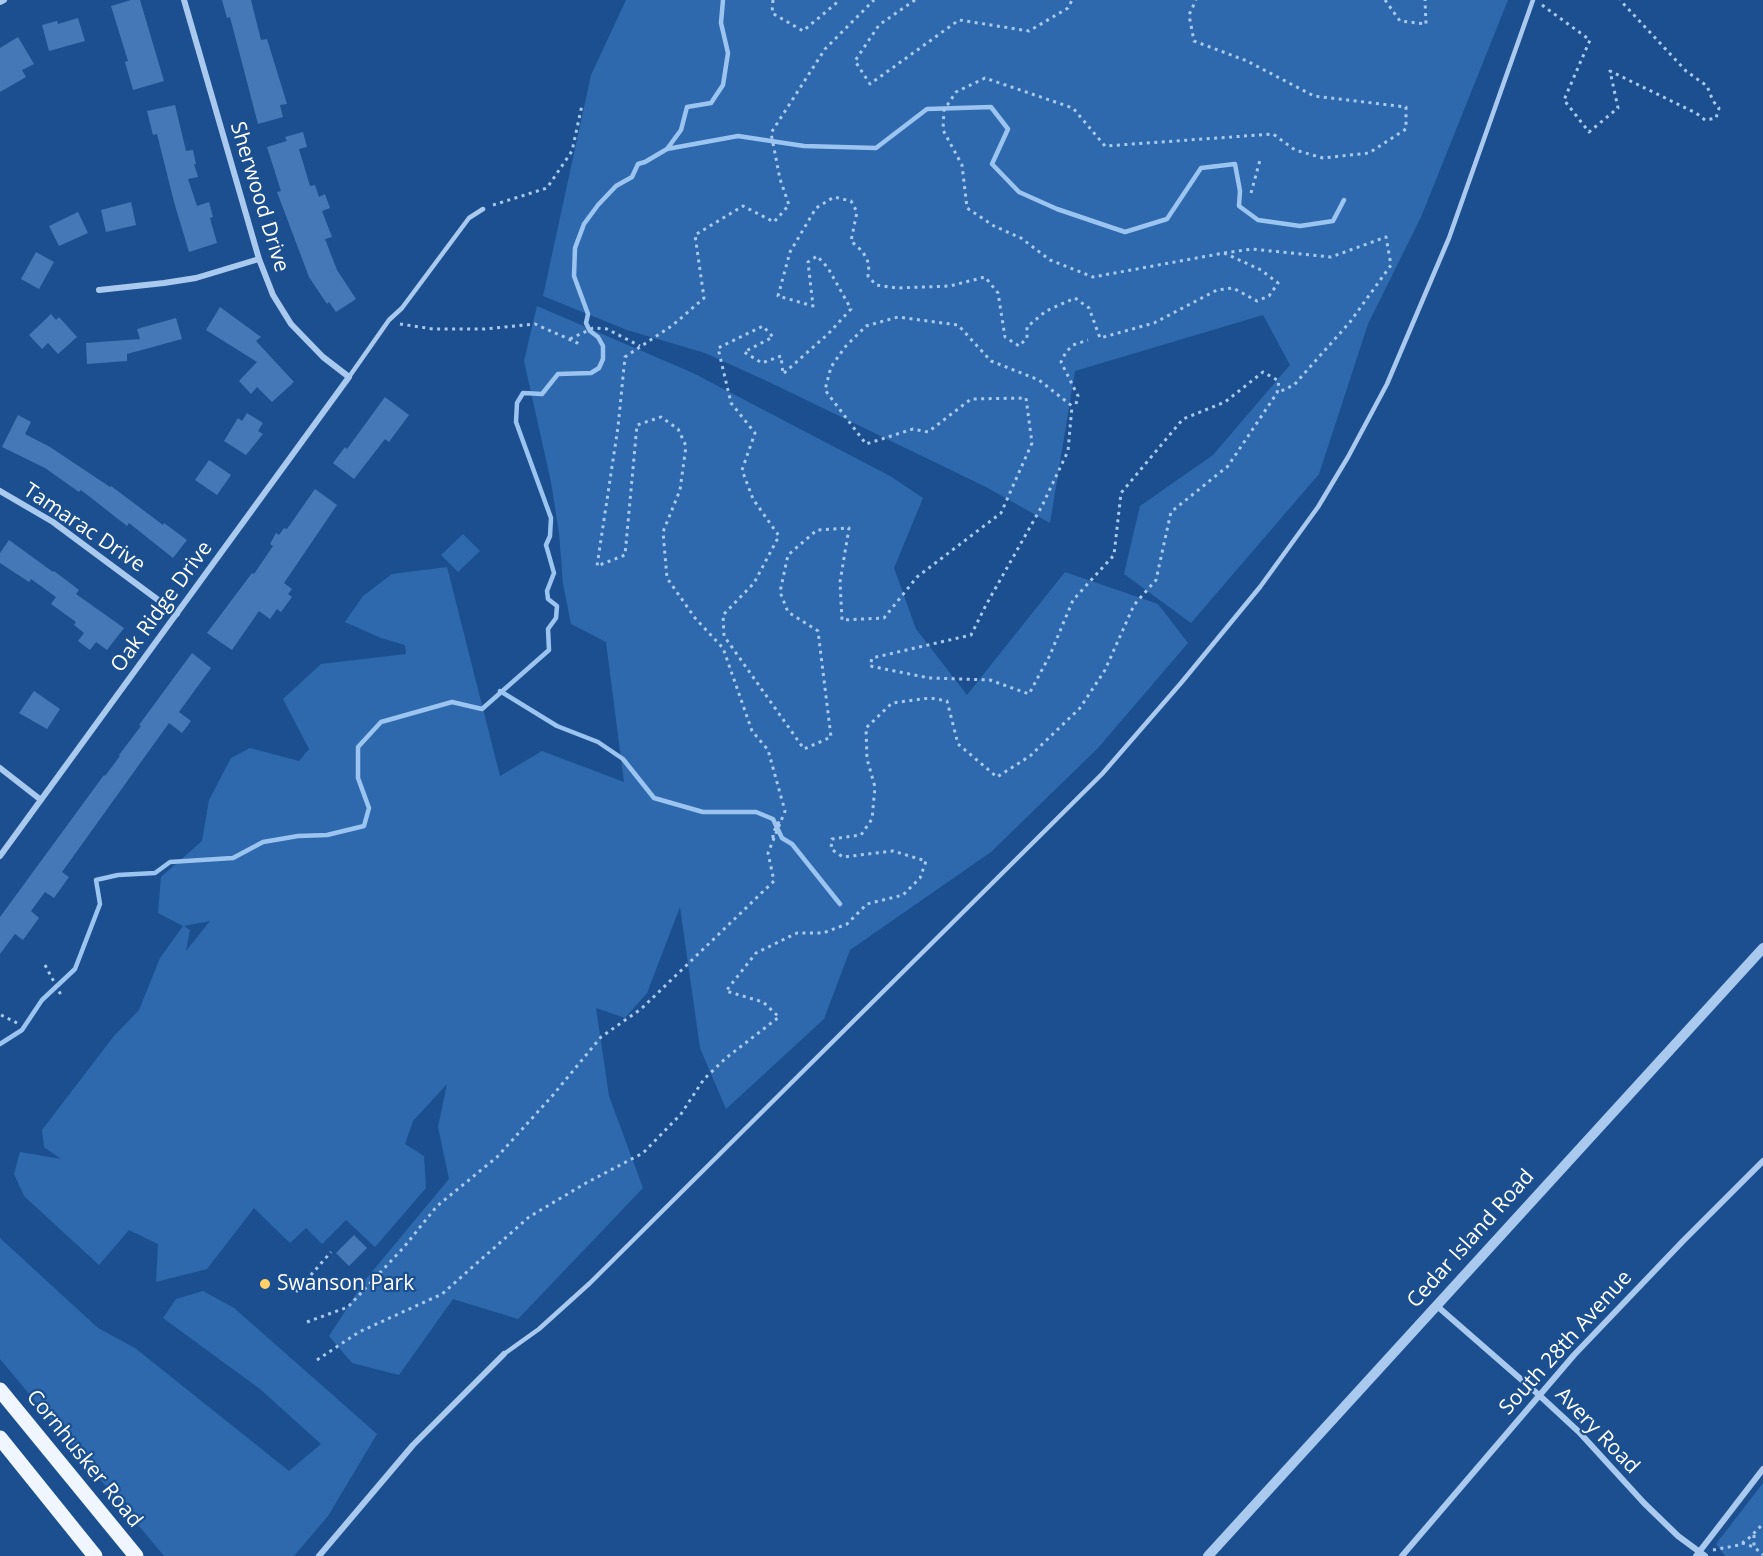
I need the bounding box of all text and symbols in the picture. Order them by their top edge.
street label: Sherwood Drive [224,119,294,275]
street label: Tamarac Drive [18,478,150,578]
street label: Oak Ridge Drive [106,537,218,677]
street label: Cedar Island Road [1402,1165,1540,1313]
street label: South 28th Avenue [1494,1266,1638,1420]
place label: Swanson Park [277,1271,414,1297]
marker: Swanson Park [258,1277,272,1291]
street label: Avery Road [1550,1383,1644,1479]
street label: Cornhusker Road [21,1385,147,1533]

